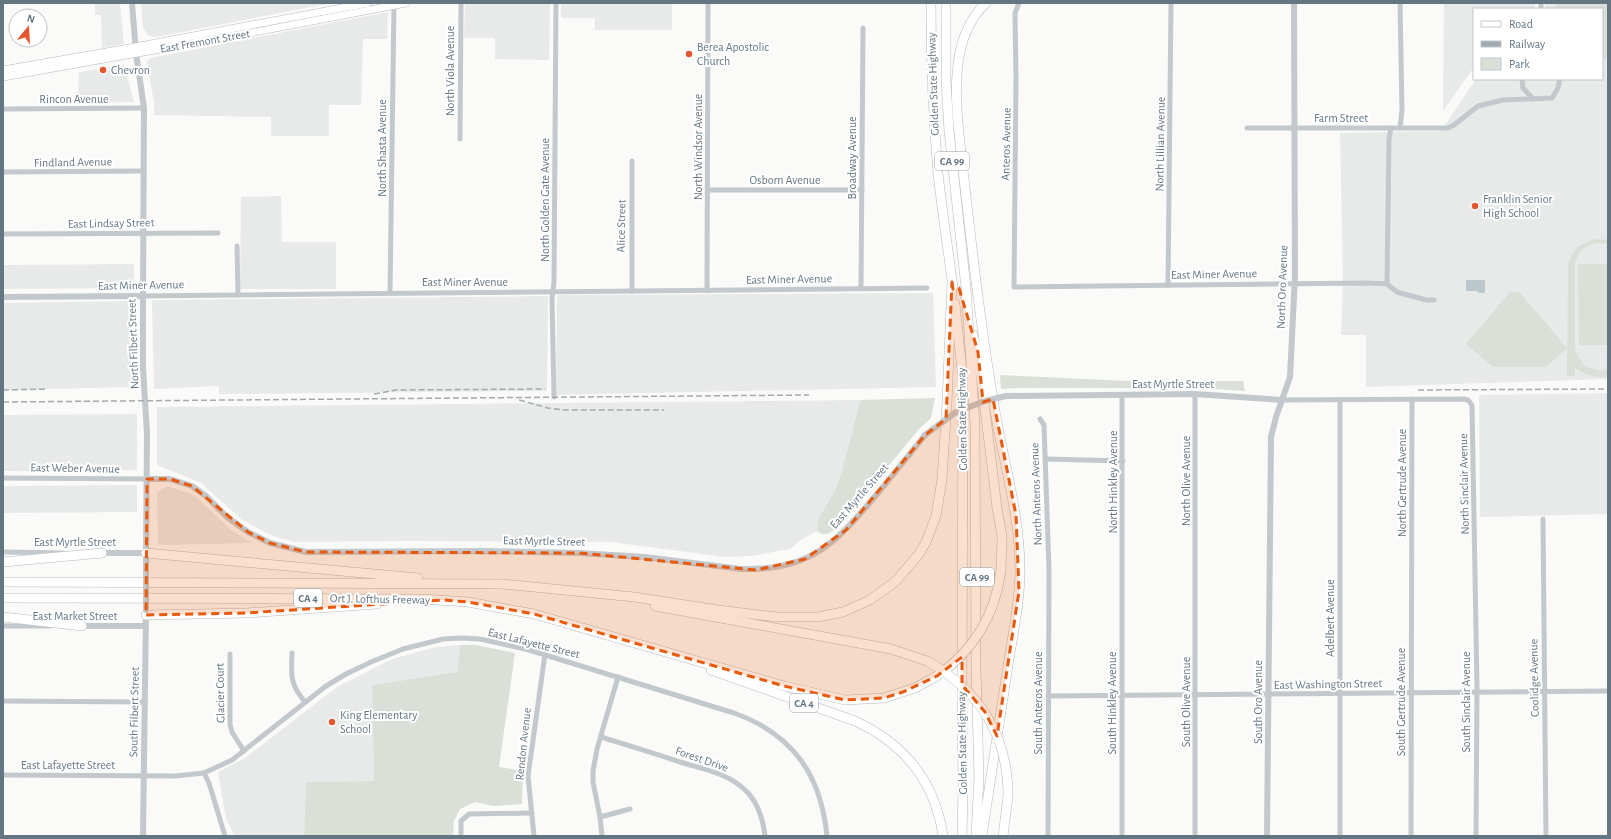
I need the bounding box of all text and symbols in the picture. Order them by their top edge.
north arrow [8,8,48,48]
legend [1473,8,1603,80]
text: N [26,13,36,25]
text: Road [1509,18,1533,30]
street label: North Viola Avenue [444,26,456,116]
street label: East Fremont Street [159,27,251,55]
street label: Golden State Highway [925,32,942,136]
text: Railway [1509,38,1545,51]
place label: Berea Apostolic Church [697,41,769,67]
marker: Berea Apostolic Church [684,49,694,59]
text: Park [1509,58,1530,70]
place label: Chevron [111,64,150,76]
marker: Chevron [98,65,108,75]
street label: Rincon Avenue [39,93,109,105]
street label: North Windsor Avenue [692,94,704,200]
street label: North Lillian Avenue [1153,96,1167,192]
street label: North Shasta Avenue [376,99,388,197]
street label: Anteros Avenue [999,107,1013,181]
street label: Farm Street [1314,112,1368,124]
street label: Broadway Avenue [846,116,859,200]
street label: North Golden Gate Avenue [539,138,551,262]
road number: CA 99 [935,152,969,170]
street label: Findland Avenue [34,155,112,169]
street label: Osborn Avenue [749,174,821,186]
place label: Franklin Senior High School [1483,193,1552,219]
street label: Alice Street [615,199,627,253]
marker: Franklin Senior High School [1470,201,1480,211]
street label: East Lindsay Street [67,216,155,231]
street label: North Oro Avenue [1275,245,1289,329]
street label: East Miner Avenue [1171,267,1257,281]
street label: East Miner Avenue [746,272,832,286]
street label: East Miner Avenue [422,276,508,288]
street label: East Miner Avenue [98,278,184,292]
street label: North Filbert Street [125,298,141,389]
street label: Golden State Highway [955,367,970,471]
street label: East Myrtle Street [1132,378,1214,391]
street label: North Gertrude Avenue [1396,429,1408,537]
street label: North Hinkley Avenue [1107,430,1120,534]
street label: North Sinclair Avenue [1457,433,1471,535]
street label: North Olive Avenue [1180,436,1192,526]
street label: North Anteros Avenue [1028,442,1044,546]
street label: East Weber Avenue [30,461,120,475]
street label: East Myrtle Street [828,461,891,532]
street label: East Myrtle Street [503,534,585,549]
street label: East Myrtle Street [34,536,116,549]
road number: CA 99 [960,568,994,586]
street label: Adelbert Avenue [1324,579,1336,657]
road number: CA 4 [294,589,322,607]
street label: Ort J. Lofthus Freeway [330,592,430,607]
street label: East Market Street [33,610,118,622]
street label: East Lafayette Street [487,626,581,661]
street label: Coolidge Avenue [1527,639,1541,717]
street label: South Gertrude Avenue [1395,648,1407,756]
street label: South Sinclair Avenue [1460,651,1472,753]
street label: South Anteros Avenue [1032,652,1044,754]
street label: South Hinkley Avenue [1106,652,1119,754]
street label: South Olive Avenue [1180,657,1192,747]
street label: South Oro Avenue [1252,660,1264,744]
street label: Glacier Court [213,663,227,723]
street label: South Filbert Street [127,667,141,757]
street label: East Washington Street [1274,677,1382,691]
street label: Golden State Highway [955,691,970,795]
road number: CA 4 [790,694,818,712]
street label: Rendon Avenue [513,707,533,781]
place label: King Elementary School [340,709,417,735]
marker: King Elementary School [327,717,337,727]
street label: Forest Drive [674,744,730,774]
street label: East Lafayette Street [21,759,115,772]

